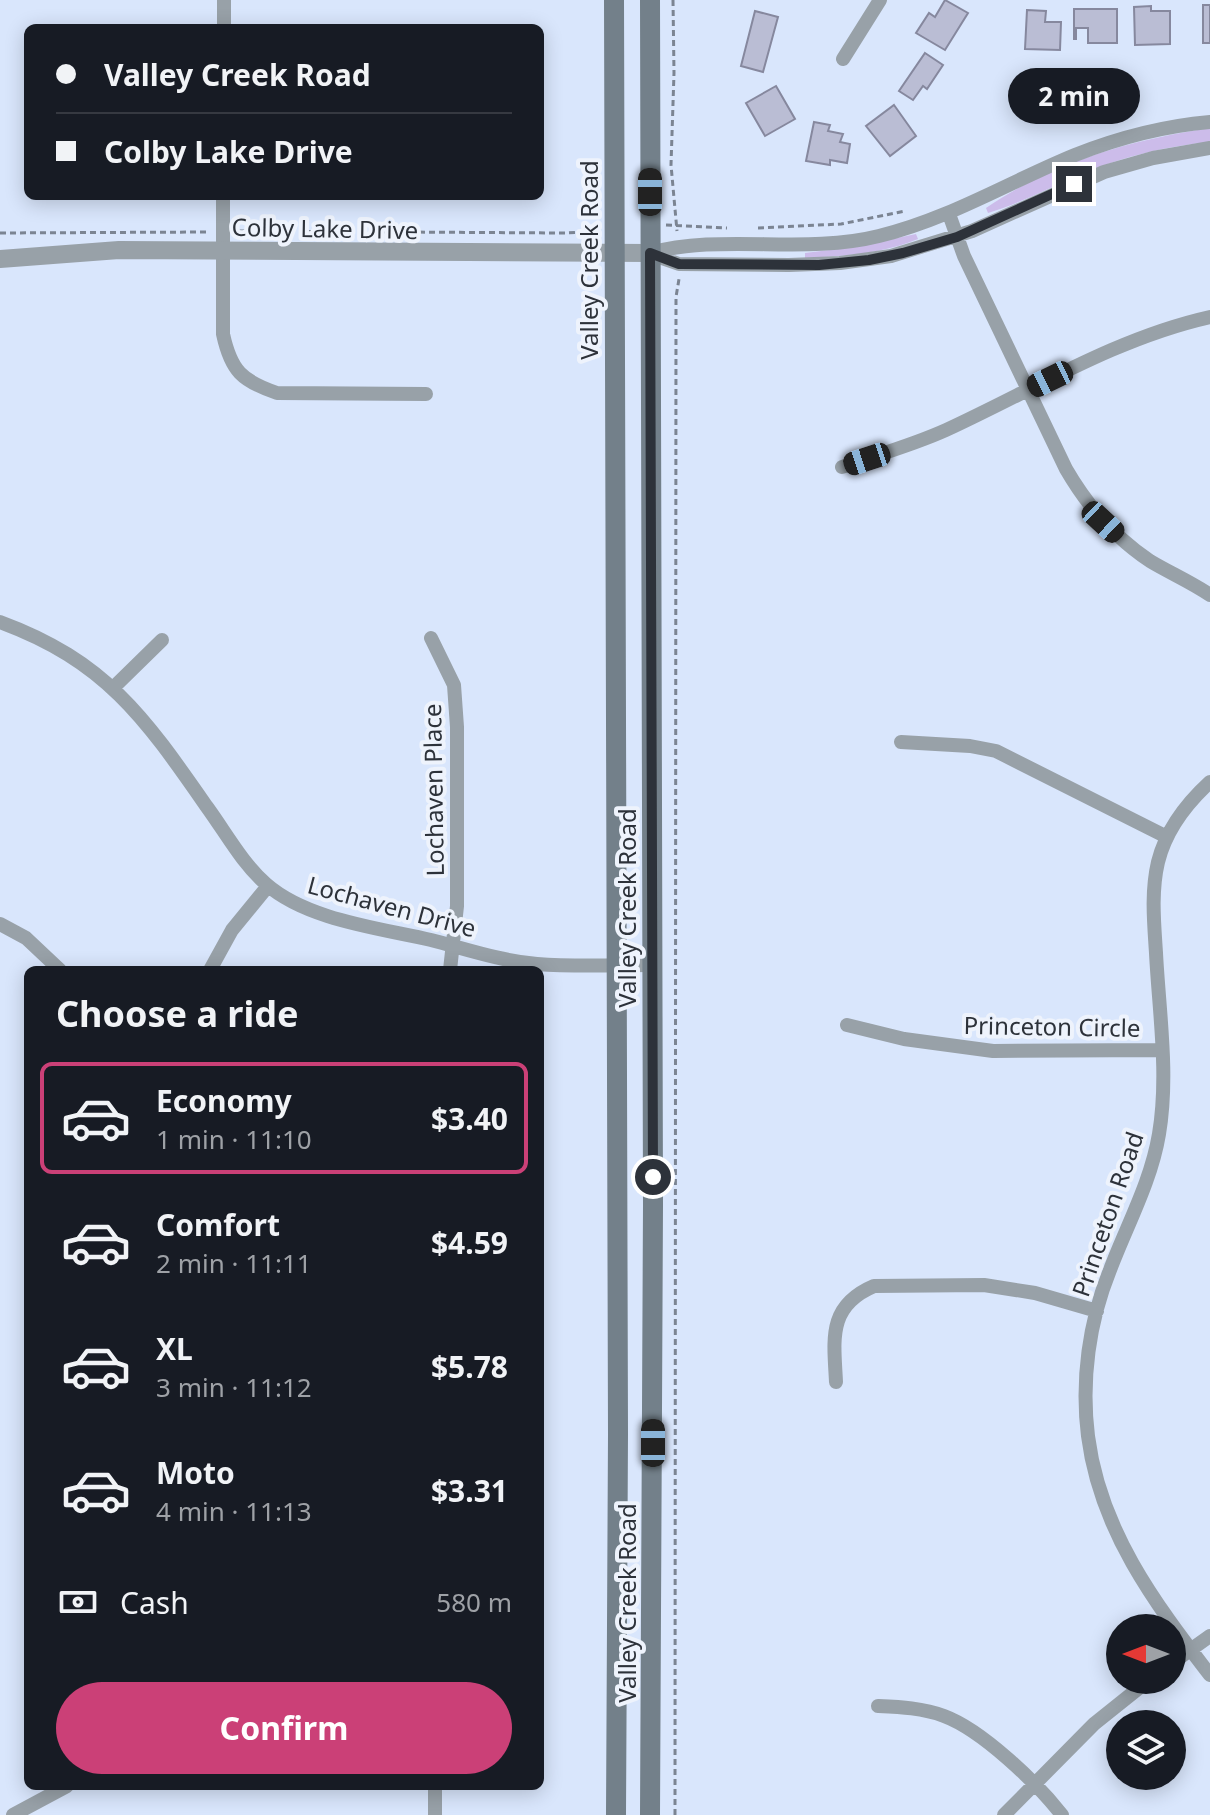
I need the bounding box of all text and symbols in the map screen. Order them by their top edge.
text: Valley Creek Road [104,54,371,95]
callout: 2 min [1008,68,1140,124]
text: 2 min [1038,78,1110,114]
text: Colby Lake Drive [104,131,353,172]
street label: Valley Creek Road [572,160,605,360]
route end [1056,166,1092,202]
car [638,168,662,216]
street label: Colby Lake Drive [231,210,419,246]
car [1023,358,1077,400]
car [840,440,894,478]
car [1077,497,1129,547]
street label: Lochaven Place [415,703,451,877]
street label: Valley Creek Road [610,808,643,1008]
street label: Lochaven Drive [304,868,480,944]
text: Choose a ride [56,989,298,1038]
street label: Princeton Circle [963,1008,1141,1044]
text: Economy [156,1080,292,1121]
icon: car [60,1082,132,1154]
text: $3.40 [431,1098,508,1139]
text: 1 min · 11:10 [156,1121,312,1157]
street label: Princeton Road [1063,1127,1151,1301]
route start [635,1159,671,1195]
text: Comfort [156,1204,280,1245]
icon: car [60,1206,132,1278]
text: $4.59 [431,1222,508,1263]
text: 2 min · 11:11 [156,1245,312,1281]
text: XL [156,1328,193,1369]
icon: car [60,1330,132,1402]
text: $5.78 [431,1346,508,1387]
text: 3 min · 11:12 [156,1369,312,1405]
car [641,1419,665,1467]
text: Moto [156,1452,235,1493]
icon: car [60,1454,132,1526]
text: $3.31 [431,1470,508,1511]
text: 4 min · 11:13 [156,1493,312,1529]
street label: Valley Creek Road [610,1503,643,1703]
icon: cash [56,1580,100,1624]
text: Cash [120,1582,189,1623]
text: 580 m [436,1584,512,1620]
north arrow [1106,1614,1186,1694]
map controls [1106,1614,1186,1790]
button: Confirm [56,1682,512,1774]
button: layers [1106,1710,1186,1790]

